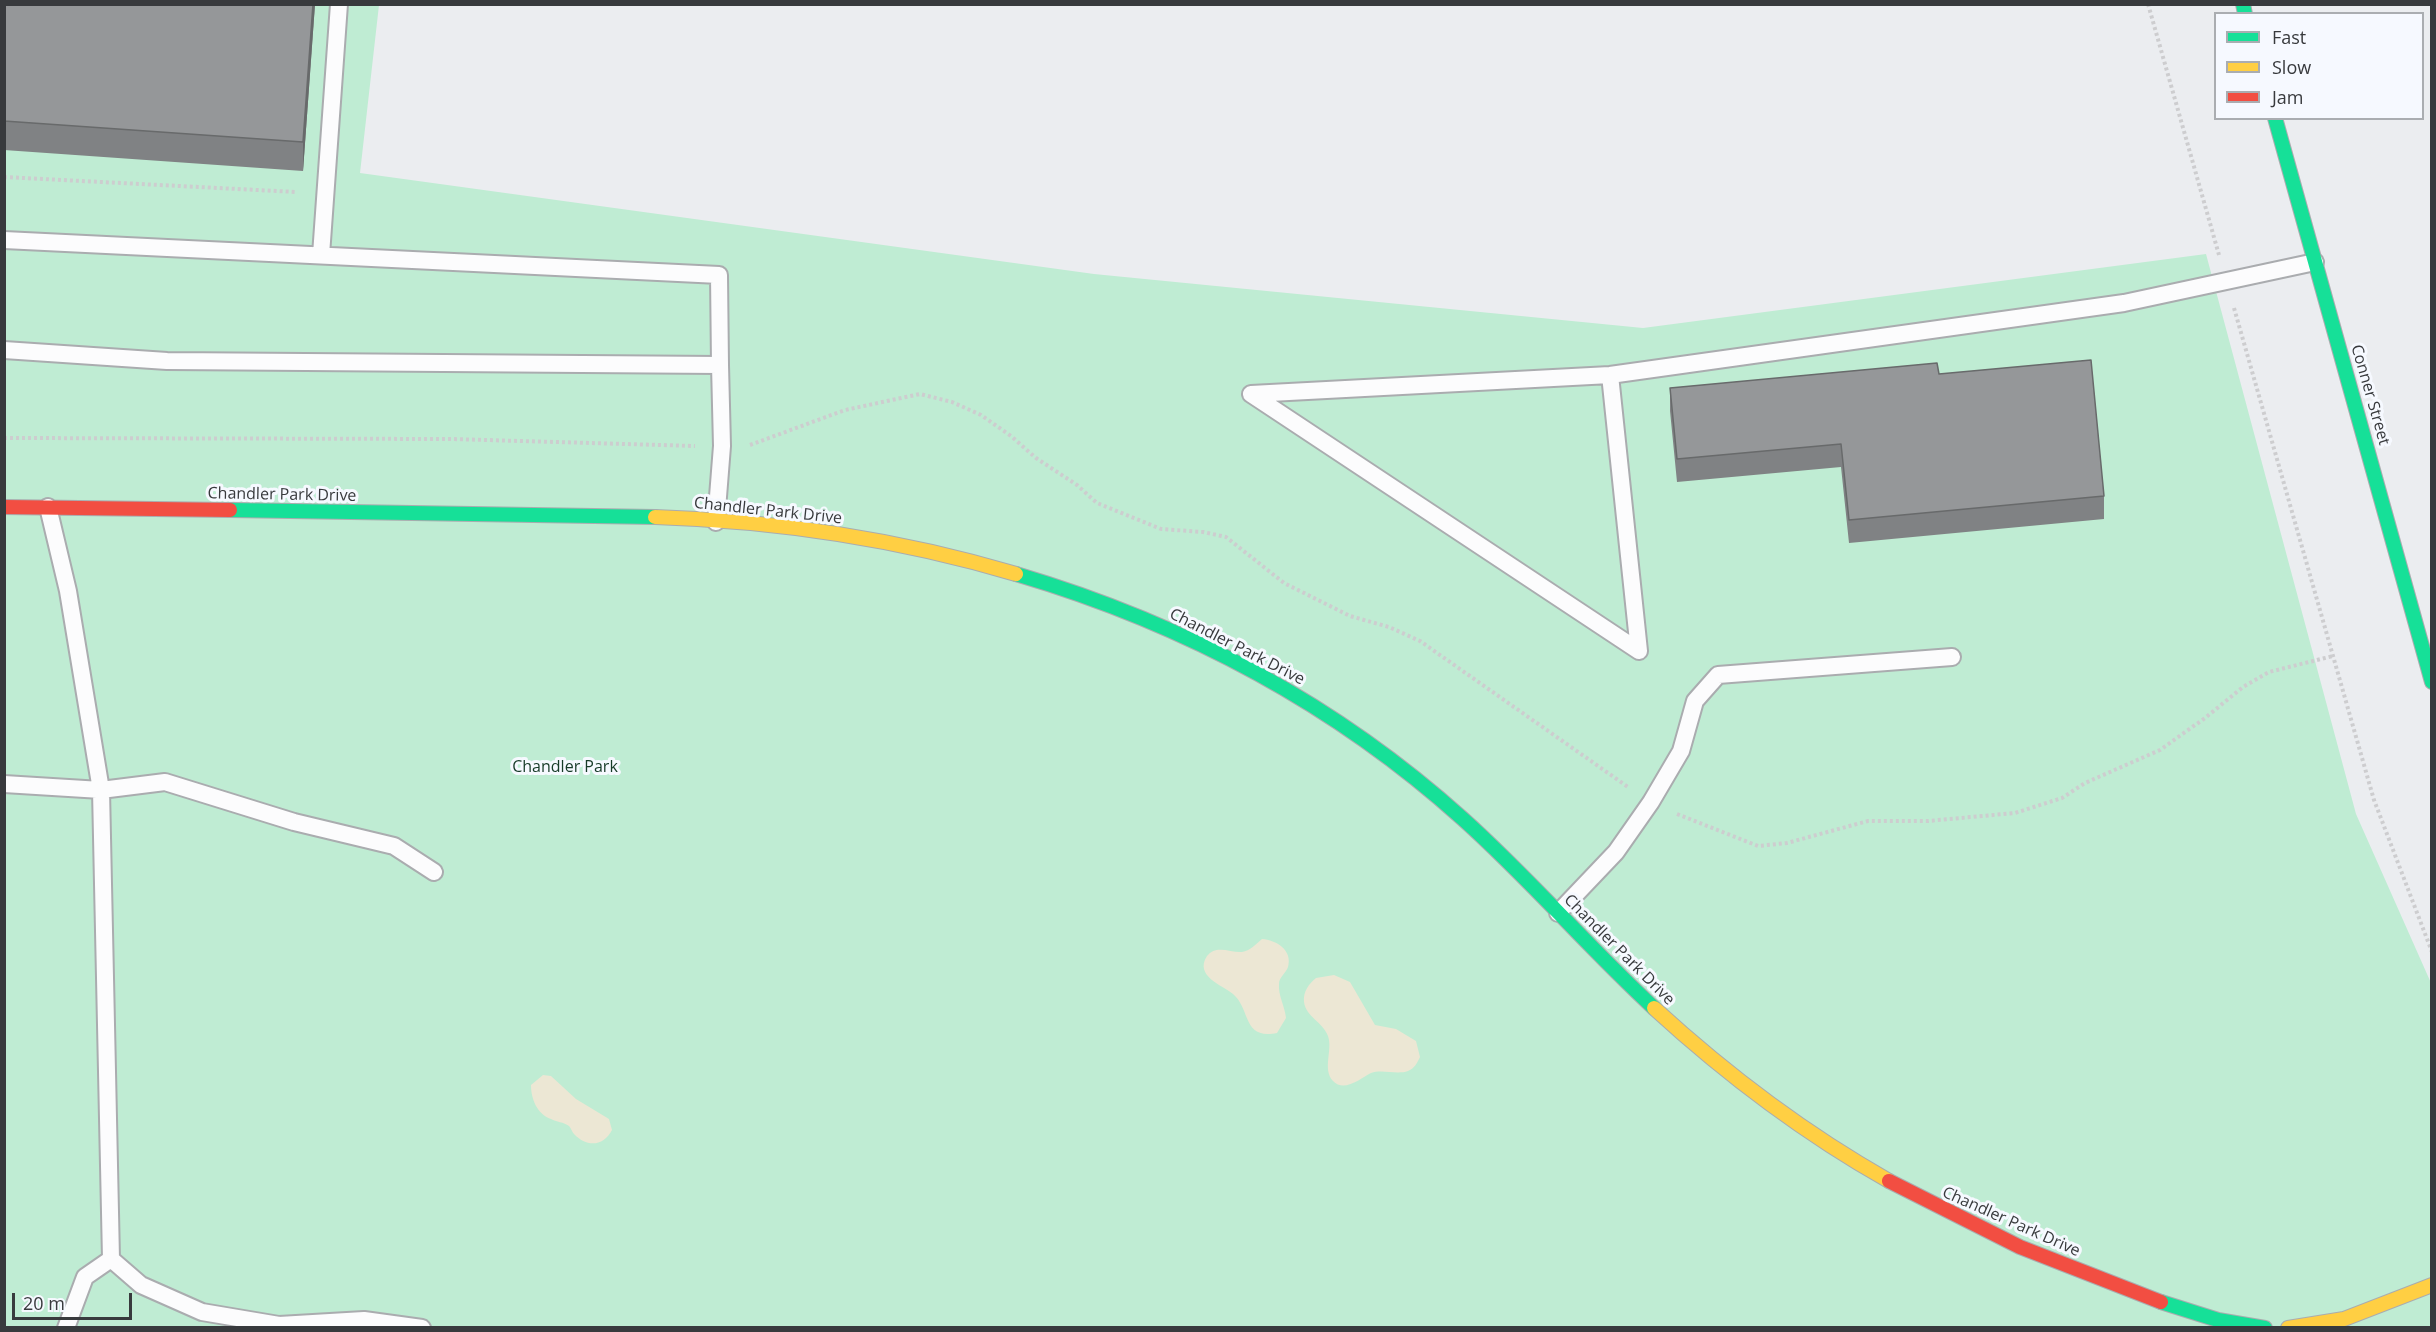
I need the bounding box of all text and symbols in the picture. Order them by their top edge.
legend [2214,12,2424,120]
text: Fast [2272,25,2306,49]
text: Slow [2272,55,2311,79]
text: Jam [2272,85,2304,109]
street label: Conner Street [2346,343,2394,447]
street label: Chandler Park Drive [207,484,357,506]
street label: Chandler Park Drive [693,494,843,528]
street label: Chandler Park Drive [1166,605,1308,689]
park label: Chandler Park [512,757,618,777]
street label: Chandler Park Drive [1560,891,1678,1009]
street label: Chandler Park Drive [1939,1183,2083,1261]
scale bar [15,1281,135,1319]
text: 20 m [23,1291,65,1315]

